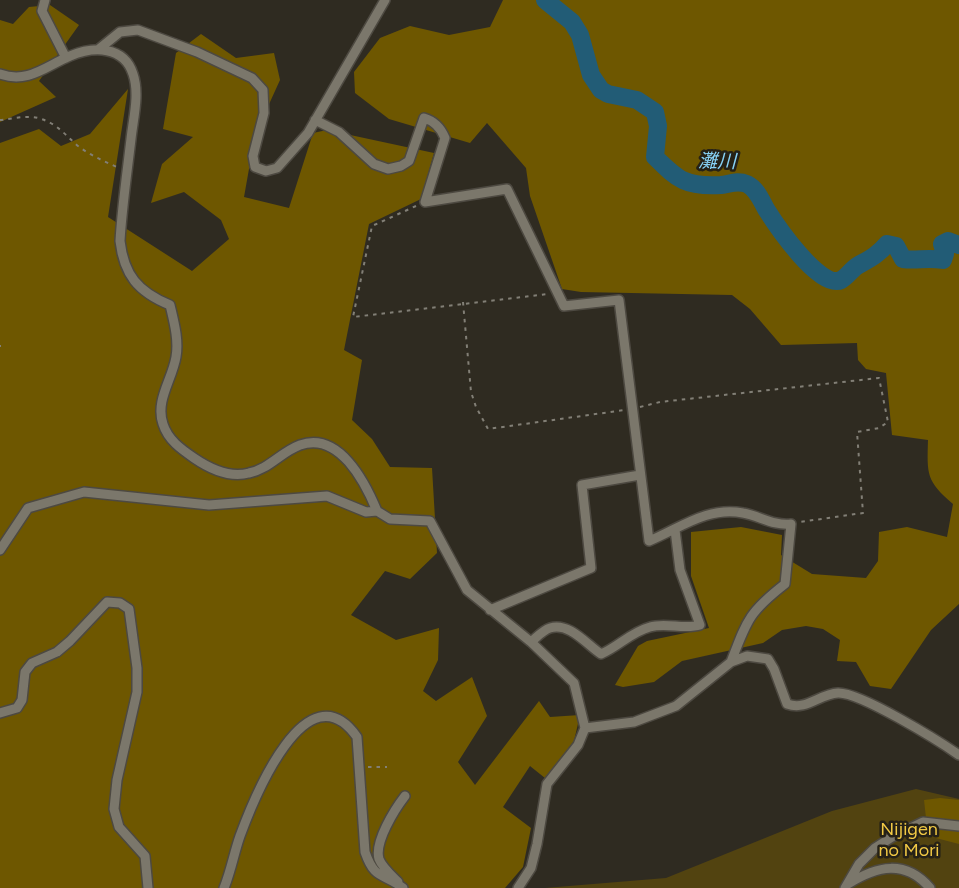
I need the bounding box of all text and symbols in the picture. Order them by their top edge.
water label: 灘川 [698,150,736,174]
park label: Nijigen no Mori [879,819,939,862]

